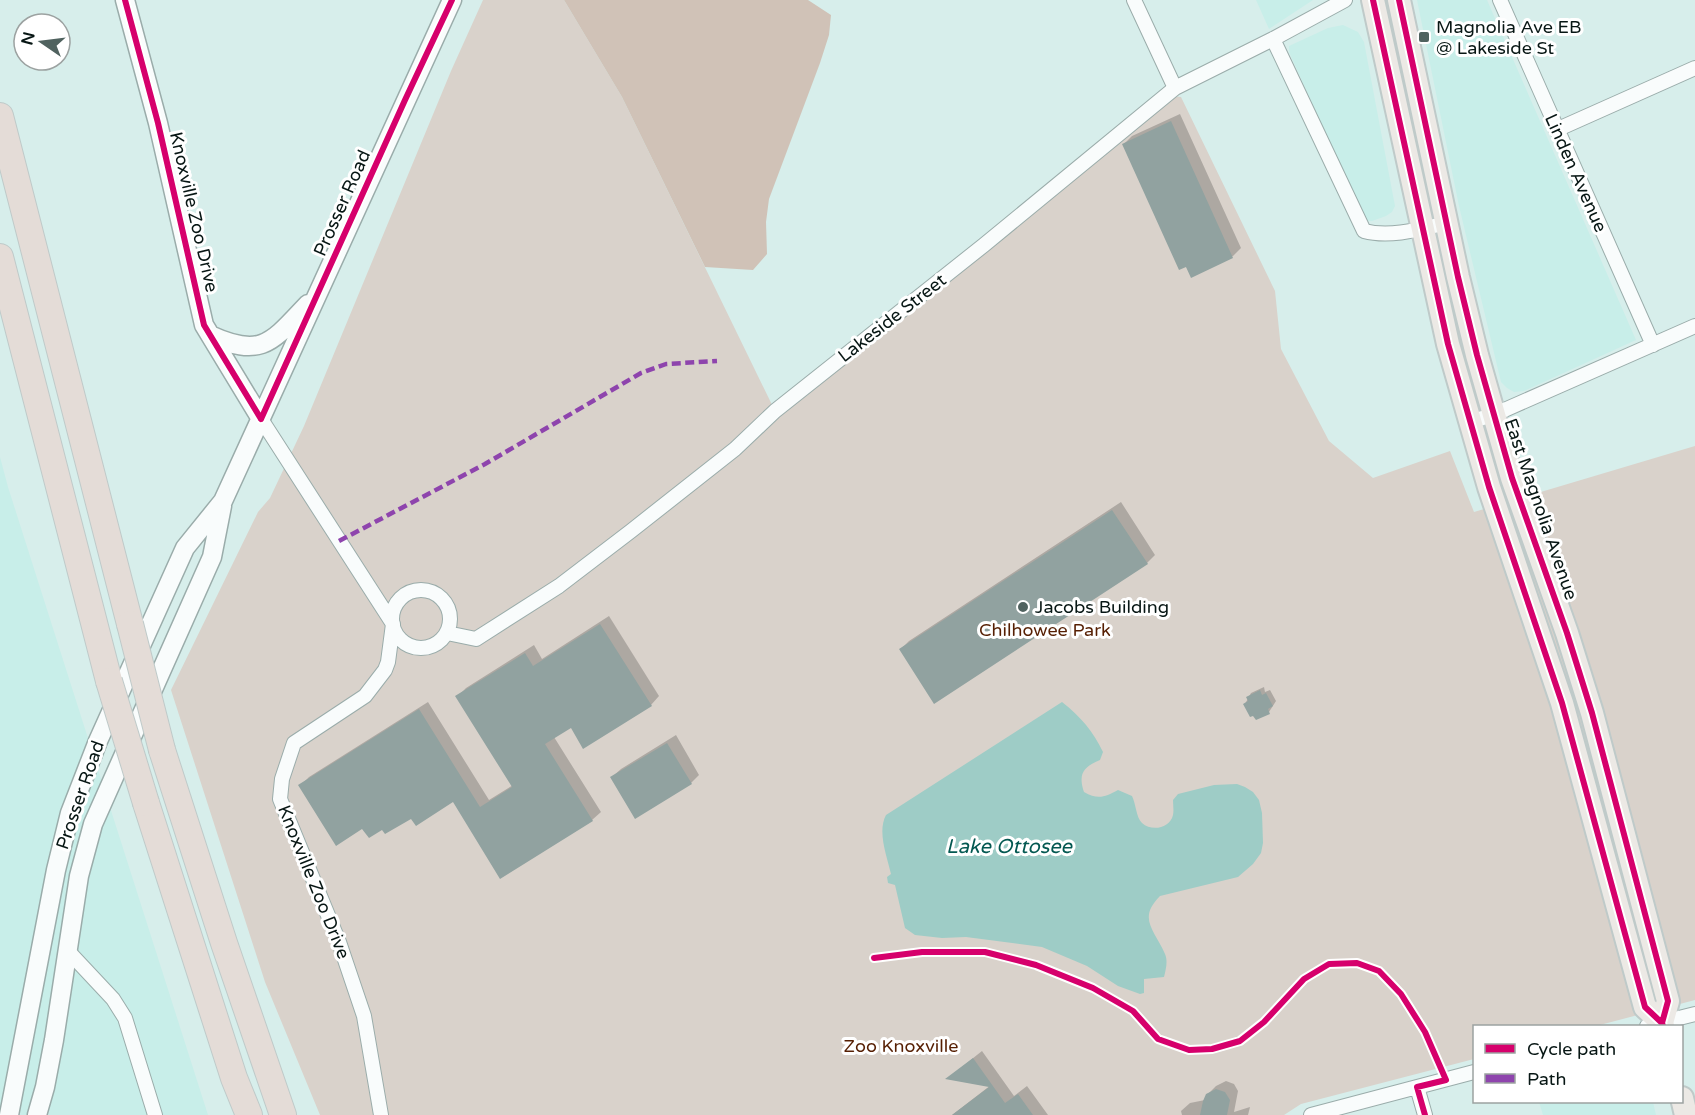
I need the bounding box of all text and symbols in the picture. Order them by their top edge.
north arrow [12,12,72,72]
place label: Magnolia Ave EB @ Lakeside St [1436,16,1582,59]
text: N [17,30,40,47]
marker: Magnolia Ave EB @ Lakeside St [1417,30,1431,44]
street label: Linden Avenue [1540,110,1612,236]
street label: Knoxville Zoo Drive [165,130,223,294]
street label: Prosser Road [309,147,375,259]
street label: Lakeside Street [834,269,951,367]
street label: East Magnolia Avenue [1500,415,1582,603]
place label: Jacobs Building [1035,596,1169,618]
marker: Jacobs Building [1016,600,1030,614]
park label: Chilhowee Park [979,619,1111,641]
street label: Prosser Road [51,738,109,852]
street label: Knoxville Zoo Drive [273,802,355,962]
water label: Lake Ottosee [946,835,1074,859]
legend [1473,1025,1683,1103]
park label: Zoo Knoxville [844,1035,958,1057]
text: Cycle path [1527,1038,1616,1060]
text: Path [1527,1068,1566,1090]

